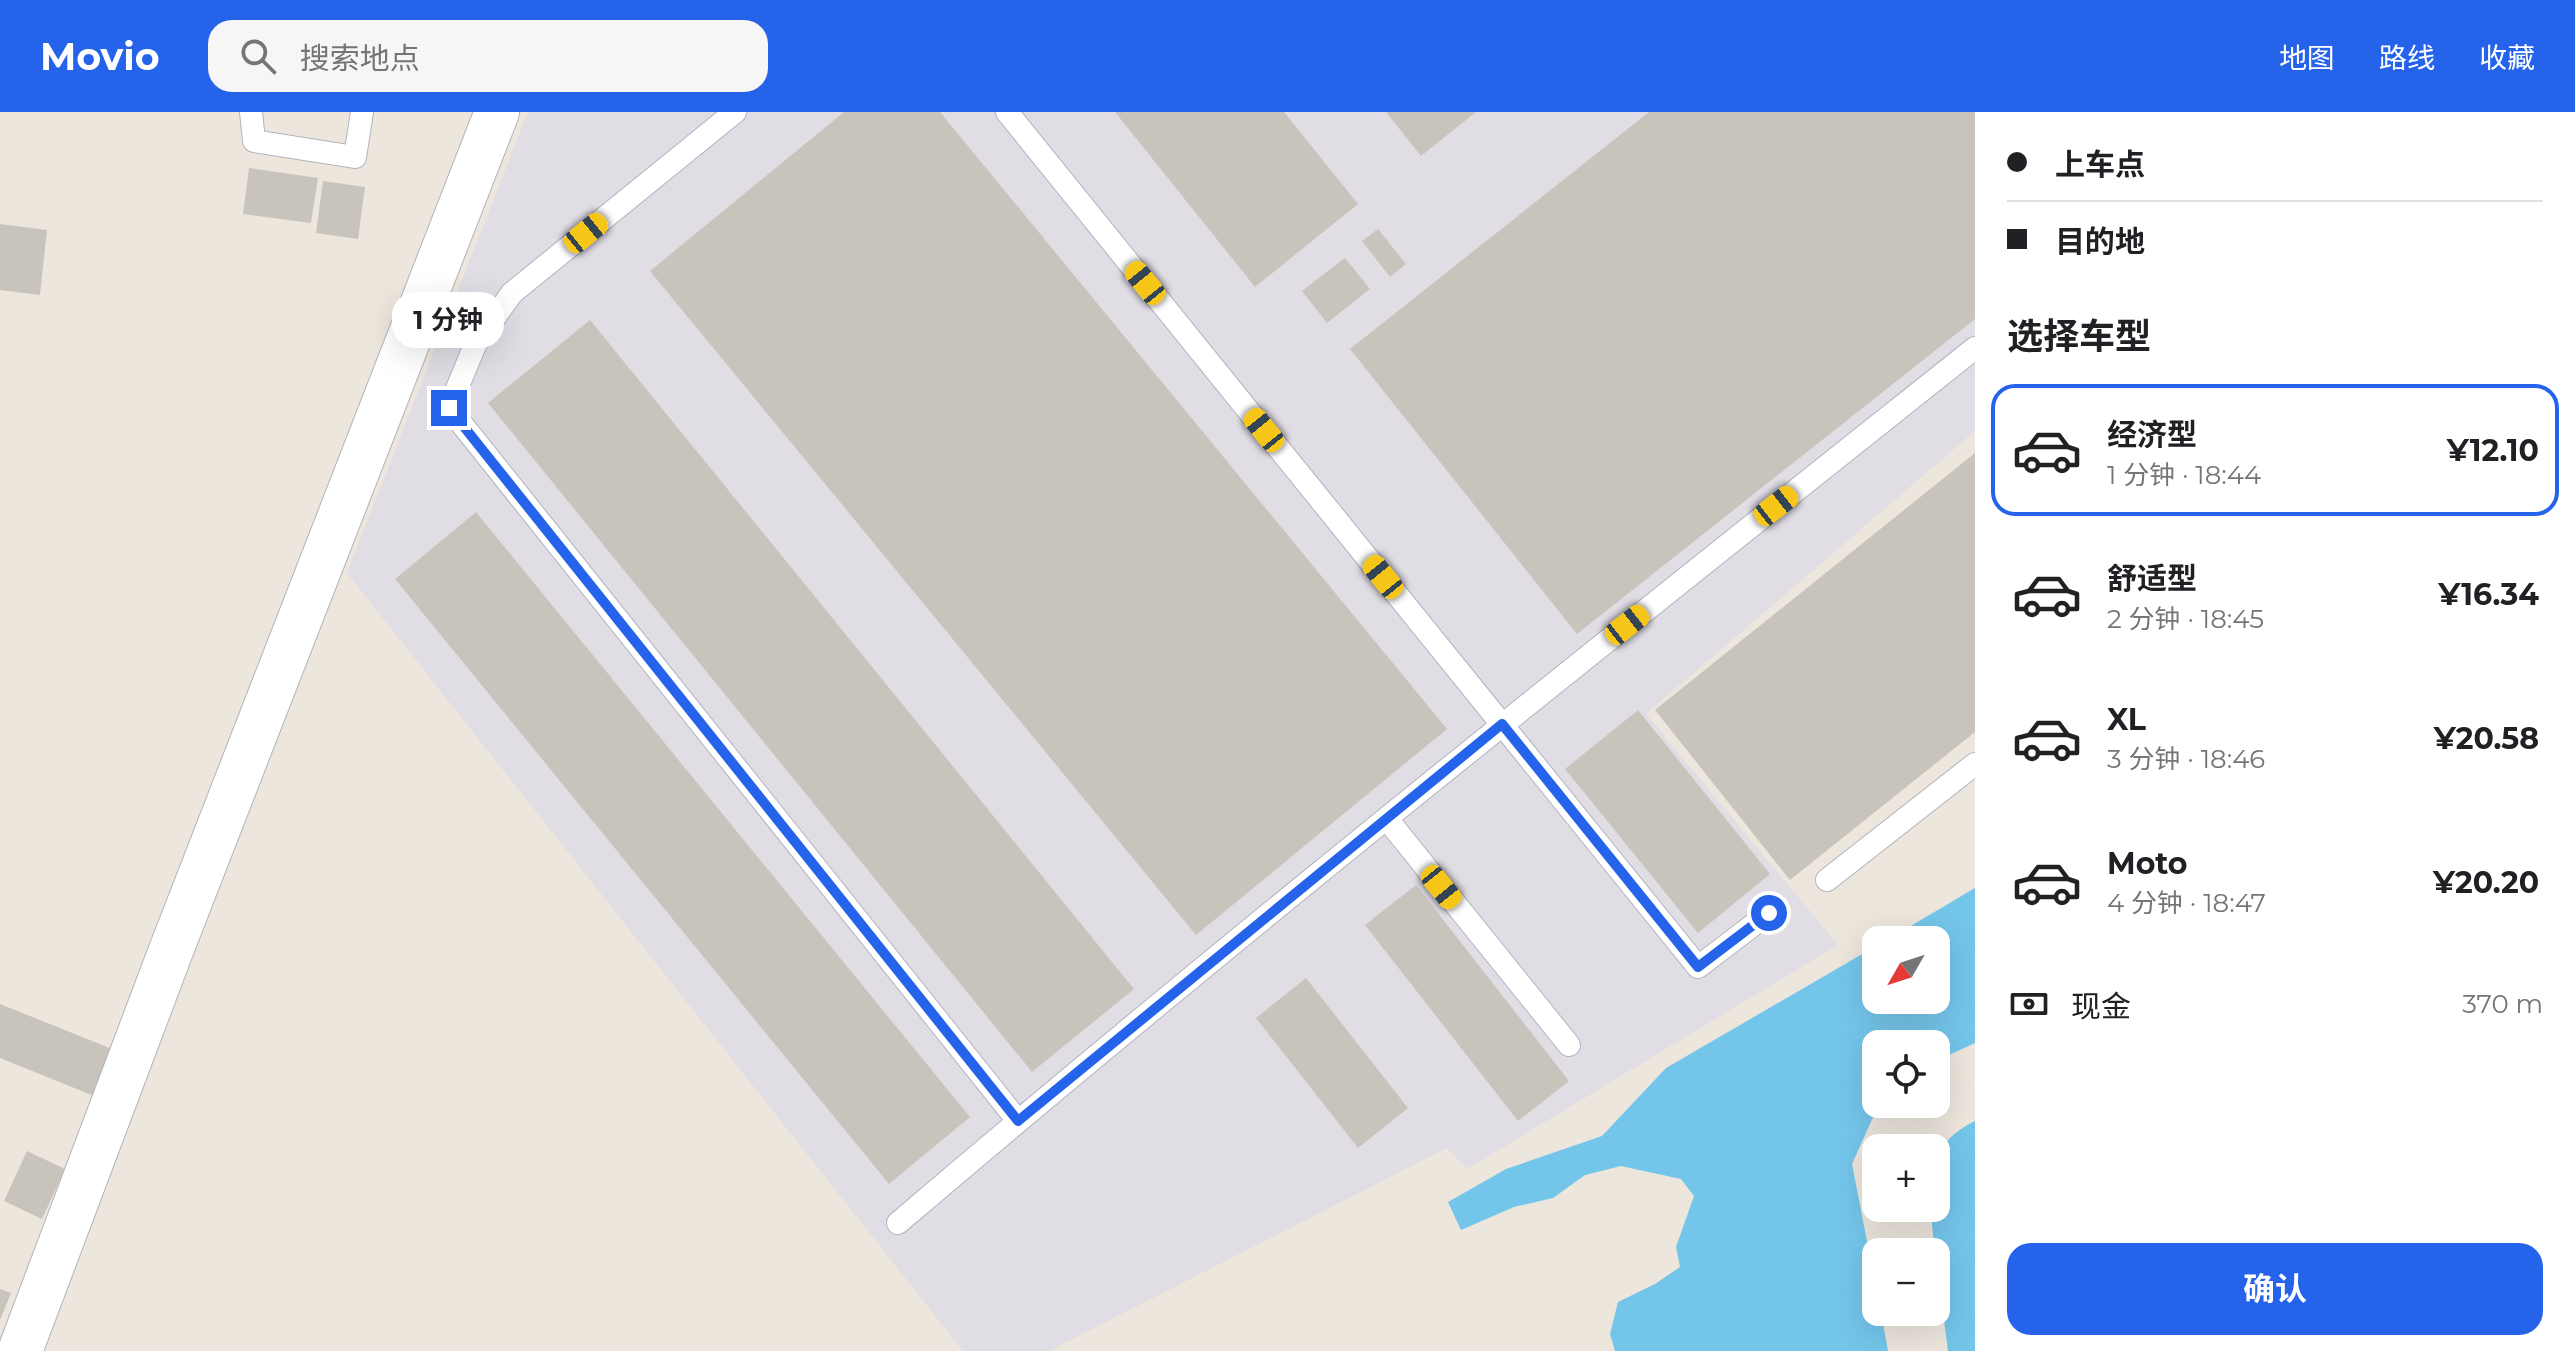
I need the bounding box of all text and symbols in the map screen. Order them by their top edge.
search box [208,20,768,92]
text: Movio [40,33,160,80]
icon: search [236,34,280,78]
text: 搜索地点 [300,40,420,77]
text: 地图 [2279,41,2335,75]
text: 路线 [2379,41,2435,75]
text: 收藏 [2479,41,2535,75]
text: 上车点 [2055,146,2145,183]
car [560,209,612,257]
text: 目的地 [2055,223,2145,260]
car [1121,257,1169,309]
callout: 1 分钟 [393,292,505,348]
text: 1 分钟 [413,304,483,336]
text: 选择车型 [2007,314,2151,358]
route end [431,390,467,426]
car [1240,404,1288,456]
icon: car [2011,414,2083,486]
text: 经济型 [2107,416,2197,453]
text: ¥12.10 [2447,432,2539,469]
text: 1 分钟 · 18:44 [2107,459,2261,491]
car [1750,482,1802,530]
car [1359,551,1407,603]
icon: car [2011,558,2083,630]
text: 舒适型 [2107,560,2197,597]
text: ¥16.34 [2438,576,2539,613]
car [1601,601,1653,649]
text: 2 分钟 · 18:45 [2107,603,2264,635]
text: XL [2107,701,2146,738]
icon: car [2011,702,2083,774]
text: ¥20.58 [2434,720,2539,757]
text: 3 分钟 · 18:46 [2107,743,2265,775]
text: Moto [2107,845,2188,882]
icon: car [2011,846,2083,918]
car [1417,861,1465,913]
text: ¥20.20 [2433,864,2539,901]
text: 4 分钟 · 18:47 [2107,887,2266,919]
route start [1751,895,1787,931]
north arrow [1862,926,1950,1014]
map controls [1862,926,1950,1326]
icon: cash [2007,982,2051,1026]
text: 现金 [2071,988,2131,1025]
text: 370 m [2462,988,2543,1020]
button: locate [1862,1030,1950,1118]
button: + [1862,1134,1950,1222]
button: − [1862,1238,1950,1326]
button: 确认 [2007,1243,2543,1335]

